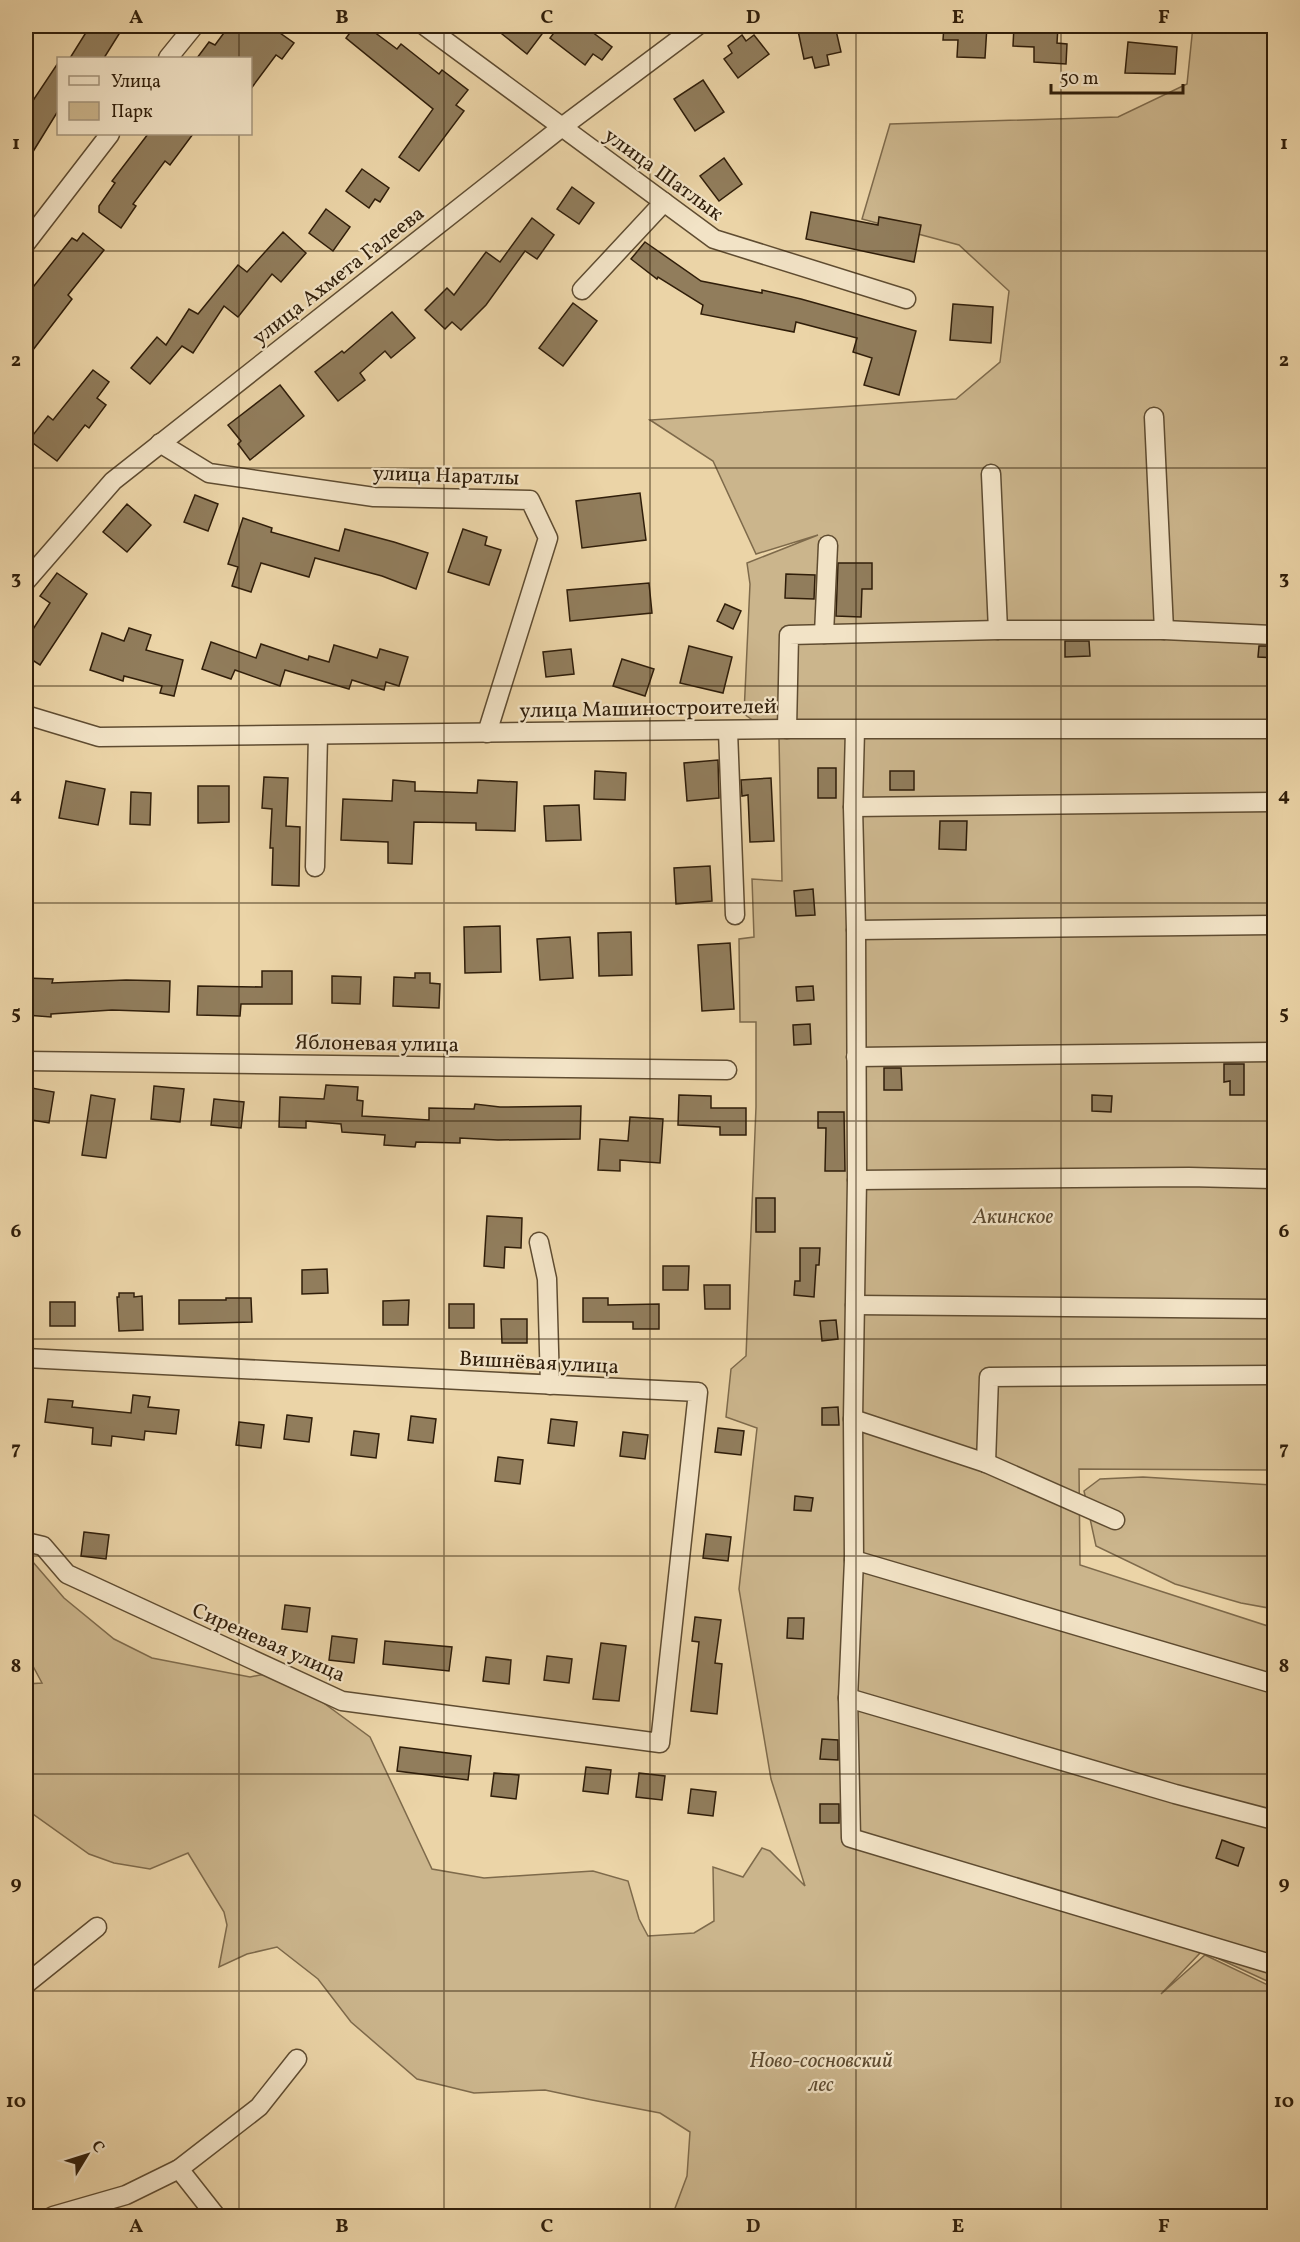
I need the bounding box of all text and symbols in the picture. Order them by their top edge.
text: A [129,4,143,32]
text: B [335,4,349,32]
text: C [541,4,554,32]
text: D [746,4,760,32]
text: E [952,4,964,32]
text: F [1158,4,1170,32]
legend [57,57,252,135]
scale bar [1051,57,1183,95]
text: 50 m [1060,67,1099,92]
text: Улица [111,70,161,95]
text: Парк [111,100,153,125]
street label: улица Шатлык [597,122,729,229]
text: 1 [12,130,20,158]
text: 1 [1280,130,1288,158]
street label: улица Ахмета Галеева [247,200,431,353]
text: 2 [11,347,21,375]
text: 2 [1279,347,1289,375]
street label: улица Наратлы [372,459,520,494]
text: 3 [11,565,21,593]
text: 3 [1279,565,1289,593]
street label: улица Машиностроителей [519,693,777,726]
text: 4 [10,782,22,810]
text: 4 [1278,782,1290,810]
text: 5 [11,1000,21,1028]
text: 5 [1279,1000,1289,1028]
street label: Яблоневая улица [295,1029,459,1060]
park label: Акинское [972,1203,1053,1232]
text: 6 [11,1218,22,1246]
text: 6 [1279,1218,1290,1246]
street label: Вишнёвая улица [458,1345,620,1382]
text: 7 [11,1435,21,1463]
text: 7 [1279,1435,1289,1463]
street label: Сиреневая улица [187,1597,350,1690]
text: 8 [11,1653,21,1681]
text: 8 [1279,1653,1289,1681]
text: 9 [10,1870,22,1898]
text: 9 [1278,1870,1290,1898]
park label: Ново-сосновский лес [749,2047,893,2100]
text: 10 [6,2088,26,2116]
text: 10 [1274,2088,1294,2116]
north arrow [57,2125,117,2185]
text: С [85,2136,109,2158]
text: A [129,2213,143,2241]
text: B [335,2213,349,2241]
text: C [541,2213,554,2241]
text: D [746,2213,760,2241]
text: E [952,2213,964,2241]
text: F [1158,2213,1170,2241]

